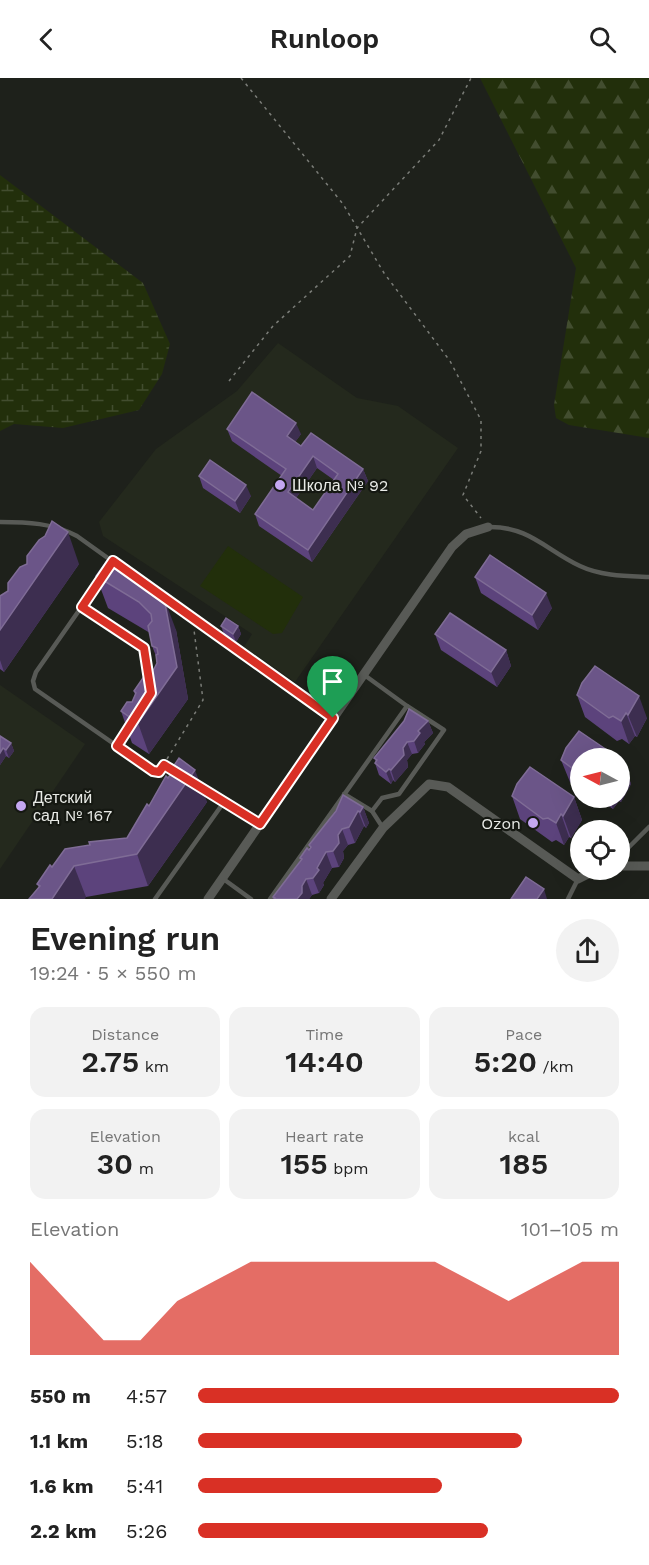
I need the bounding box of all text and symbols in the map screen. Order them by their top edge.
icon: back [30,23,63,56]
text: Runloop [270,23,379,55]
icon: search [586,23,619,56]
place label: Школа № 92 [292,476,388,495]
marker: Школа № 92 [273,478,287,492]
pin [307,656,358,718]
icon: arrive [316,665,349,698]
north arrow [570,748,630,808]
map controls [570,748,630,880]
place label: Детский сад № 167 [33,788,112,825]
marker: Детский сад № 167 [14,799,28,813]
place label: Ozon [481,814,521,833]
marker: Ozon [526,816,540,830]
button: locate [570,820,630,880]
text: Evening run [30,919,220,958]
button: share [556,919,619,982]
text: 19:24 · 5 × 550 m [30,961,196,985]
text: Distance [91,1025,159,1044]
text: Time [305,1025,344,1044]
text: Pace [505,1025,542,1044]
text: 2.75 [81,1044,139,1079]
text: 14:40 [285,1044,364,1079]
text: 5:20 [474,1044,537,1079]
text: km [139,1057,169,1076]
text: /km [537,1057,574,1076]
text: Elevation [89,1127,161,1146]
text: Heart rate [285,1127,364,1146]
text: kcal [508,1127,540,1146]
text: 30 [96,1146,133,1181]
text: 155 [280,1146,328,1181]
text: 185 [500,1146,548,1181]
text: m [133,1159,154,1178]
text: bpm [328,1159,369,1178]
text: Elevation [30,1217,119,1241]
text: 101–105 m [521,1217,619,1241]
text: 550 m [30,1384,91,1408]
text: 4:57 [126,1384,167,1408]
text: 1.1 km [30,1429,88,1453]
text: 5:18 [126,1429,164,1453]
text: 1.6 km [30,1474,94,1498]
text: 5:41 [126,1474,163,1498]
text: 2.2 km [30,1519,97,1543]
text: 5:26 [126,1519,167,1543]

